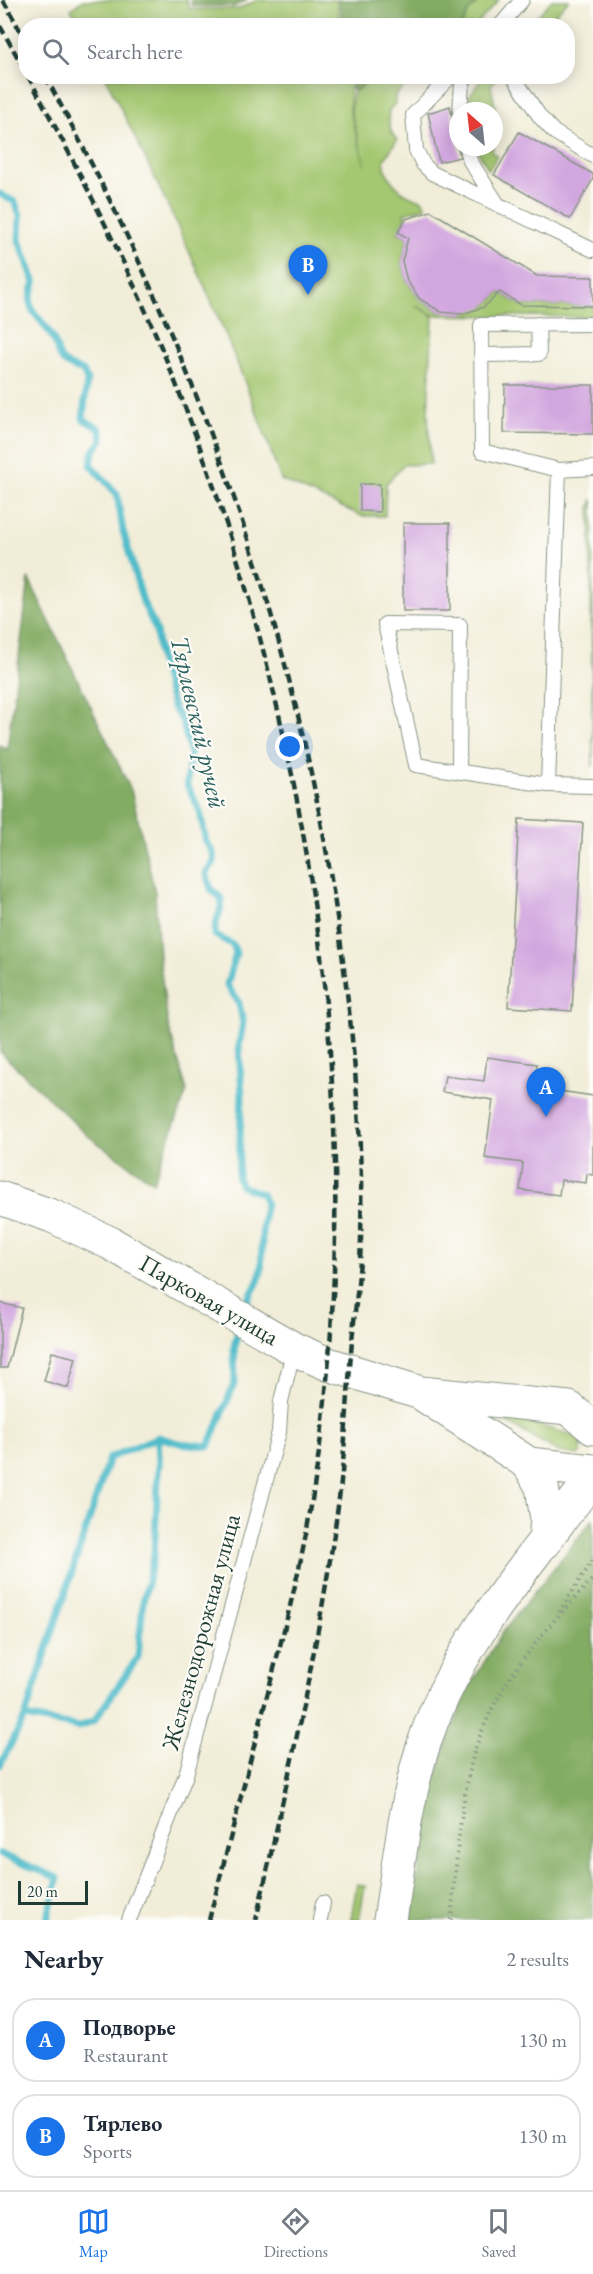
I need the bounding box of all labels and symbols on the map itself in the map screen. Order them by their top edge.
north arrow [449,102,503,156]
pin: B [288,246,328,295]
water label: Тярлевский ручей [163,632,235,812]
your location [275,732,304,761]
pin: A [526,1068,566,1117]
street label: Парковая улица [134,1247,285,1352]
street label: Железнодорожная улица [154,1510,247,1754]
scale bar [18,1878,88,1906]

